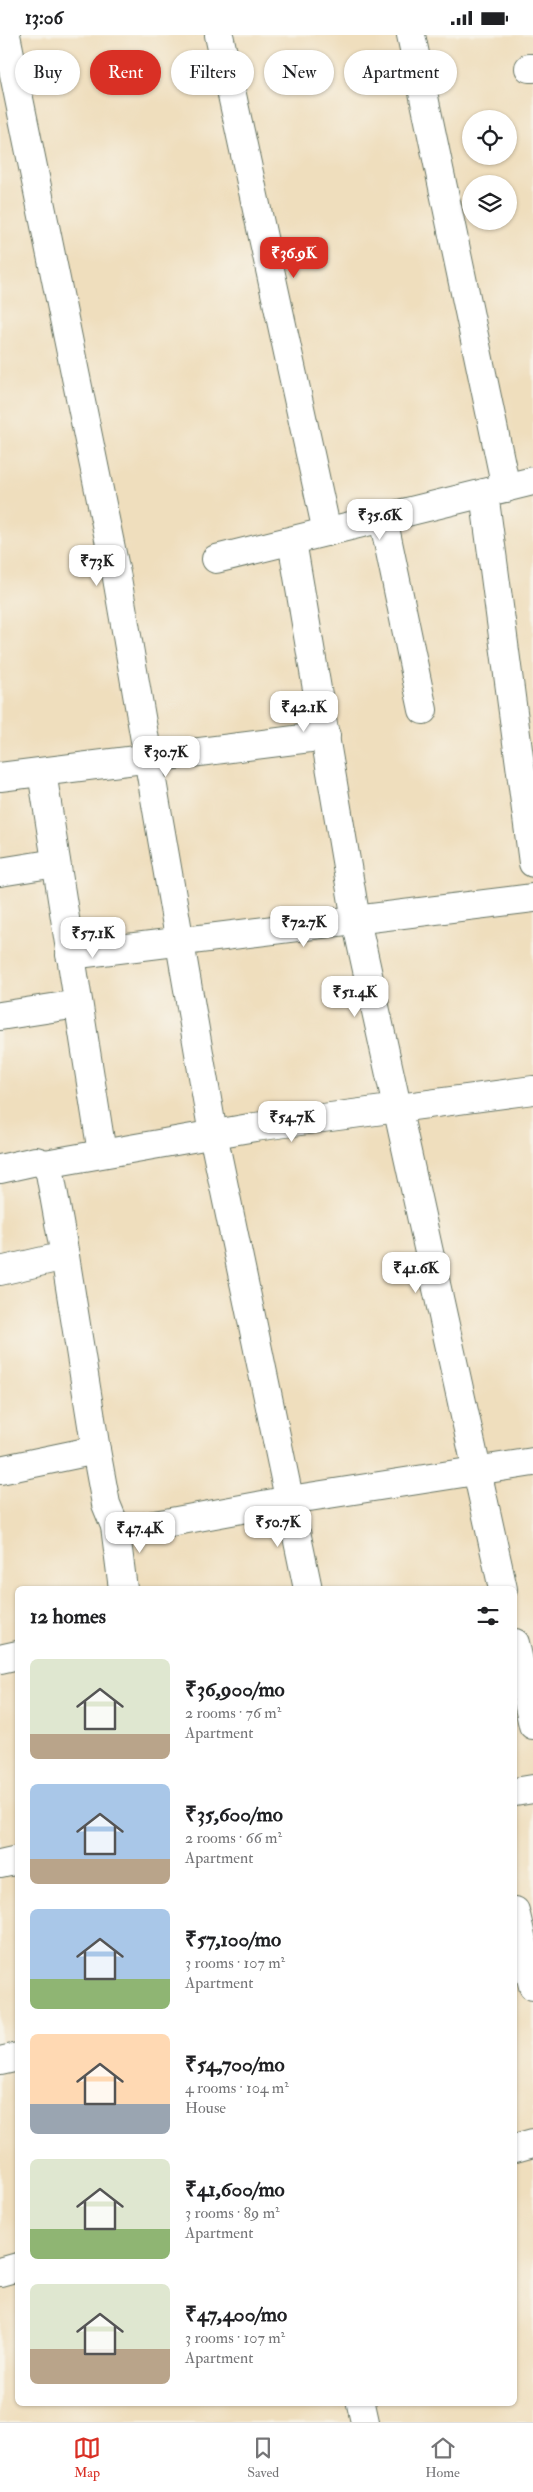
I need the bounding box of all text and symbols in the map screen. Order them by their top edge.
text: 13:06 [25,6,63,30]
chip: Buy [15,50,80,95]
chip: Rent [90,50,161,95]
chip: Filters [171,50,254,95]
chip: New [264,50,334,95]
chip: Apartment [344,50,457,95]
map controls [462,110,517,230]
button: locate [462,110,517,165]
button: layers [462,175,517,230]
pin: ₹36.9K [253,237,335,279]
text: ₹36.9K [271,243,317,263]
pin: ₹35.6K [339,499,421,541]
text: ₹35.6K [358,505,402,525]
pin: ₹73K [67,545,127,587]
text: ₹73K [80,551,114,571]
pin: ₹42.1K [263,691,345,733]
text: ₹42.1K [281,697,327,717]
pin: ₹30.7K [125,735,207,778]
text: ₹30.7K [144,742,188,762]
pin: ₹72.7K [263,905,345,948]
text: ₹72.7K [281,912,327,932]
pin: ₹57.1K [52,917,134,959]
text: ₹57.1K [71,923,115,943]
pin: ₹51.4K [314,975,396,1018]
text: ₹51.4K [332,982,378,1002]
pin: ₹54.7K [251,1101,333,1143]
text: ₹54.7K [269,1107,315,1127]
pin: ₹41.6K [375,1251,457,1294]
text: ₹41.6K [393,1258,439,1278]
pin: ₹50.7K [237,1505,319,1548]
pin: ₹47.4K [99,1511,181,1554]
text: ₹50.7K [255,1512,301,1532]
text: ₹47.4K [116,1518,164,1538]
icon: filters [474,1602,502,1630]
text: 12 homes [30,1603,106,1630]
text: ₹36,900/mo [185,1676,285,1703]
icon: home [70,1679,130,1739]
text: 2 rooms · 76 m² [185,1703,281,1723]
text: Apartment [185,1723,253,1743]
text: ₹35,600/mo [185,1801,283,1828]
icon: home [70,1804,130,1864]
text: 2 rooms · 66 m² [185,1828,282,1848]
text: Apartment [185,1848,253,1868]
text: ₹57,100/mo [185,1926,281,1953]
icon: home [70,1929,130,1989]
text: 3 rooms · 107 m² [185,1953,285,1973]
text: Apartment [185,1973,253,1993]
text: ₹54,700/mo [185,2051,285,2078]
icon: home [70,2054,130,2114]
text: 4 rooms · 104 m² [185,2078,289,2098]
text: House [185,2098,226,2118]
text: ₹41,600/mo [185,2176,285,2203]
icon: home [70,2179,130,2239]
text: 3 rooms · 89 m² [185,2203,280,2223]
text: Apartment [185,2223,253,2243]
text: ₹47,400/mo [185,2301,287,2328]
icon: home [70,2304,130,2364]
text: 3 rooms · 107 m² [185,2328,285,2348]
text: Apartment [185,2348,253,2368]
tab: Map [73,2434,101,2481]
tab: Saved [247,2434,279,2481]
tab: Home [425,2434,460,2481]

